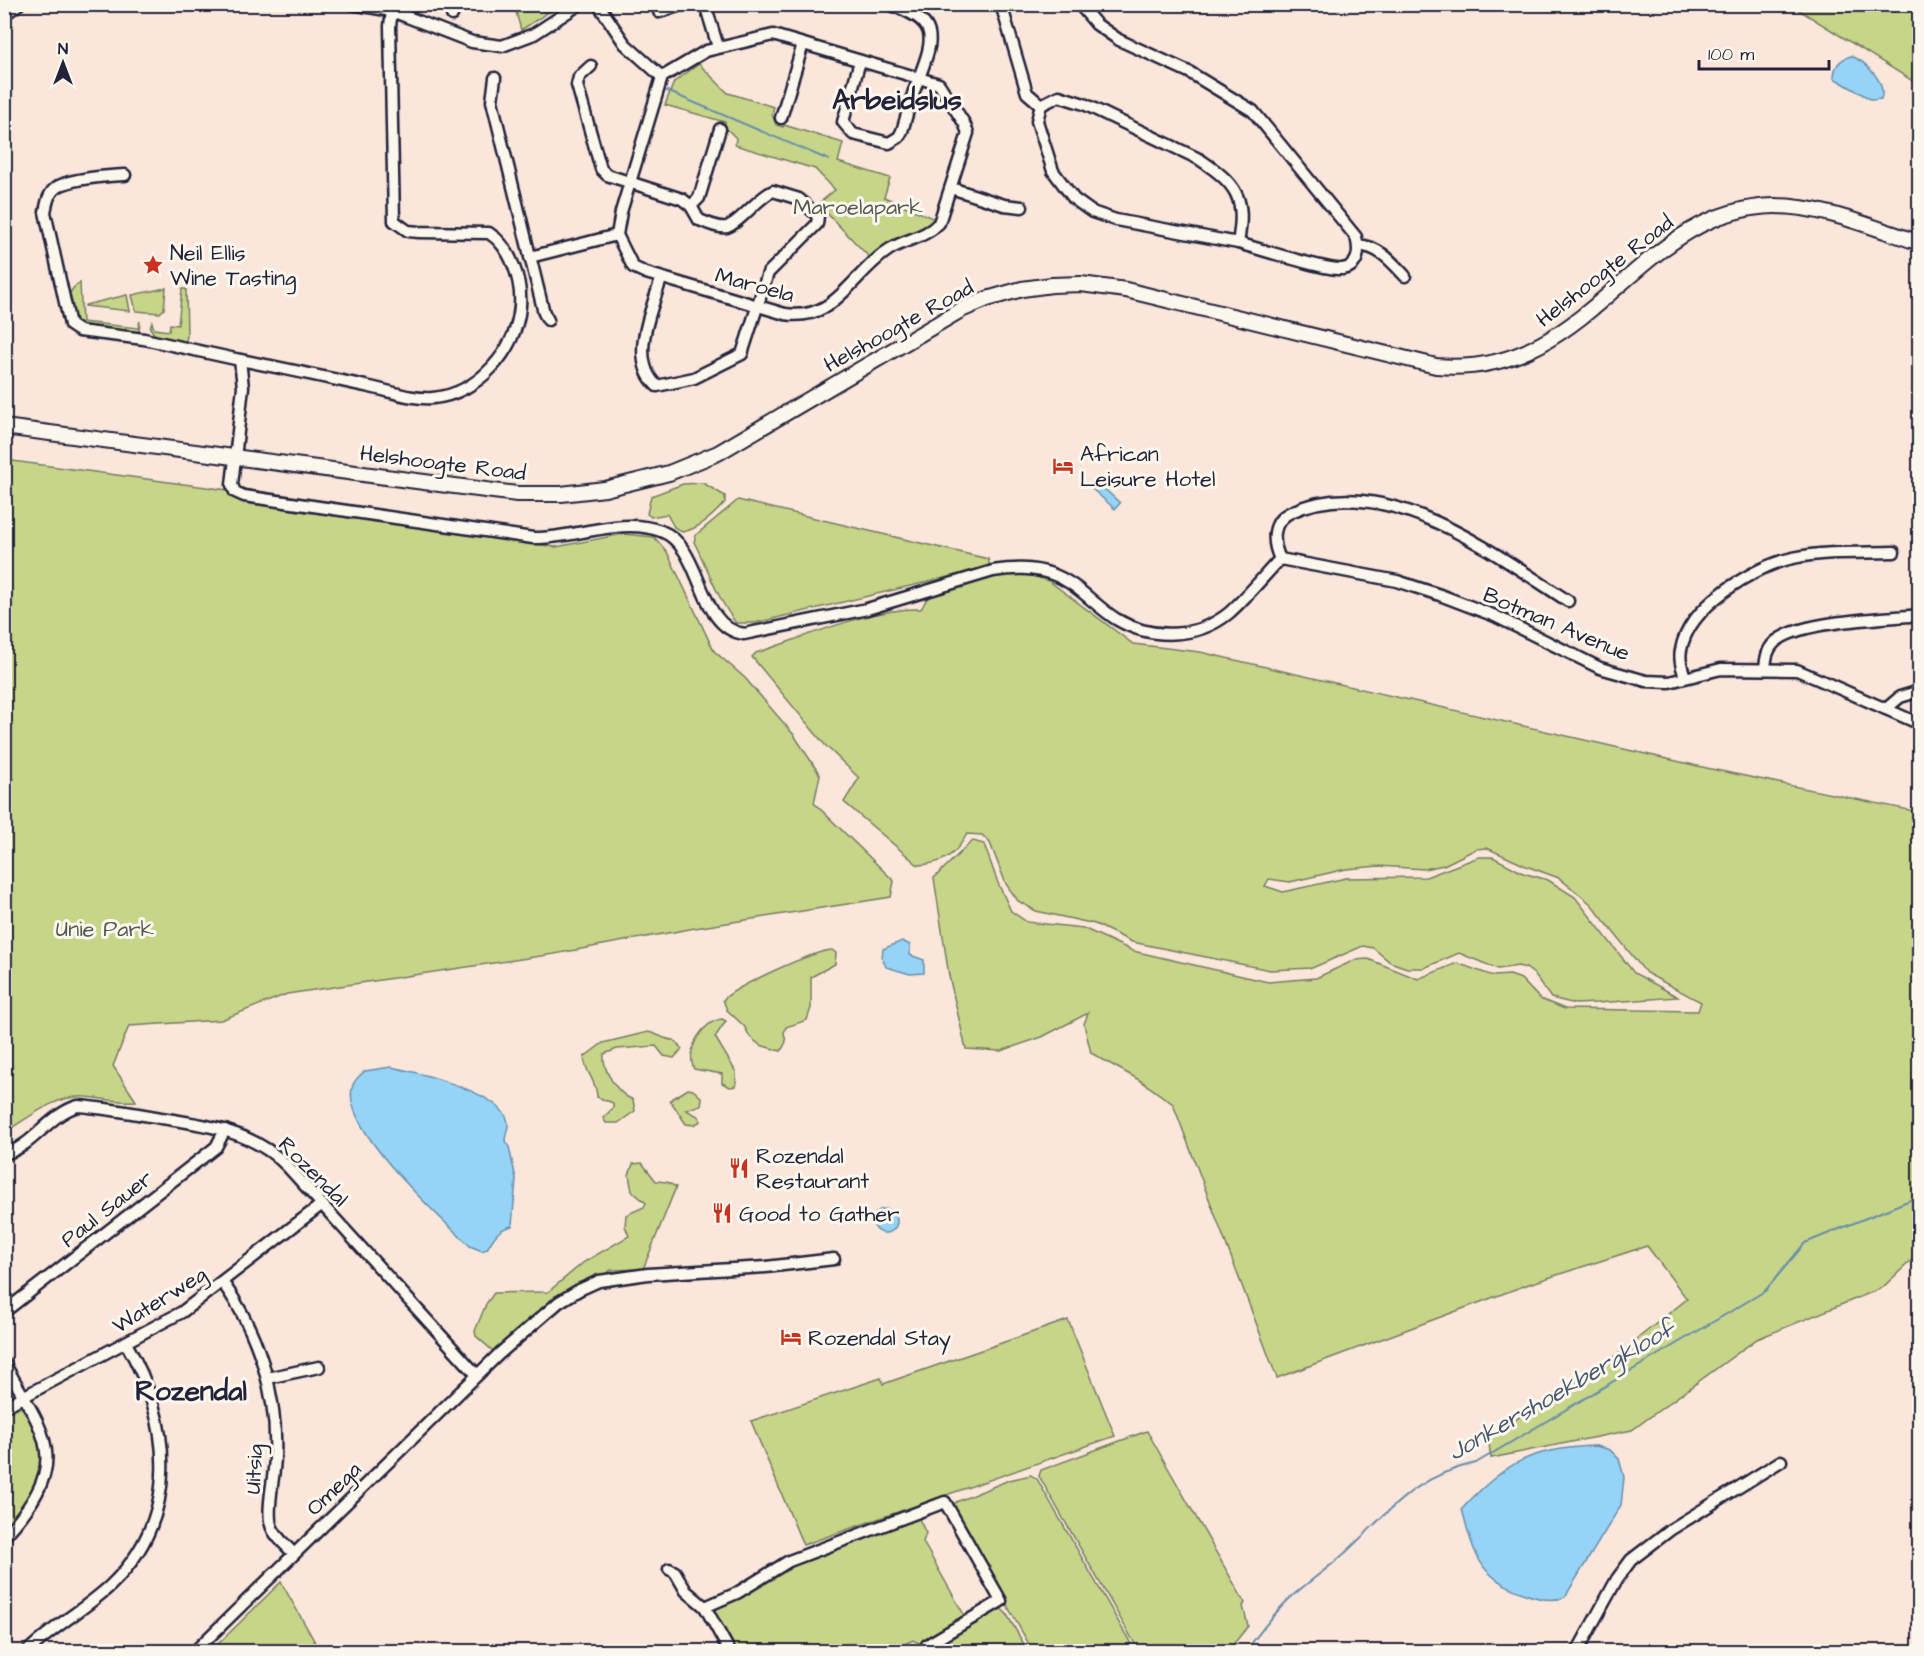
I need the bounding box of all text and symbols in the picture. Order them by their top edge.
north arrow [33,33,93,93]
scale bar [1699,33,1830,71]
text: N [58,38,68,60]
text: 100 m [1708,42,1754,67]
district label: Arbeidslus [832,81,962,120]
park label: Maroelapark [793,192,923,223]
street label: Helshoogte Road [1530,208,1681,336]
place label: Neil Ellis Wine Tasting [170,238,296,295]
place icon: Neil Ellis Wine Tasting [141,253,165,277]
street label: Maroela [712,260,797,311]
street label: Helshoogte Road [818,272,980,381]
street label: Helshoogte Road [358,438,528,490]
place label: African Leisure Hotel [1080,439,1215,495]
hotel icon: African Leisure Hotel [1051,454,1075,478]
street label: Botman Avenue [1478,580,1635,669]
park label: Unie Park [56,914,155,945]
street label: Rozendal [271,1130,355,1214]
place label: Rozendal Restaurant [756,1141,869,1197]
restaurant icon: Rozendal Restaurant [727,1156,751,1180]
street label: Paul Sauer [54,1163,159,1255]
place label: Good to Gather [739,1199,899,1230]
restaurant icon: Good to Gather [710,1201,734,1225]
street label: Waterweg [107,1259,213,1342]
water label: Jonkershoekbergkloof [1442,1311,1684,1470]
place label: Rozendal Stay [808,1323,951,1355]
hotel icon: Rozendal Stay [779,1325,803,1349]
district label: Rozendal [135,1372,247,1411]
street label: Uitsig [238,1443,272,1495]
street label: Omega [299,1455,369,1524]

